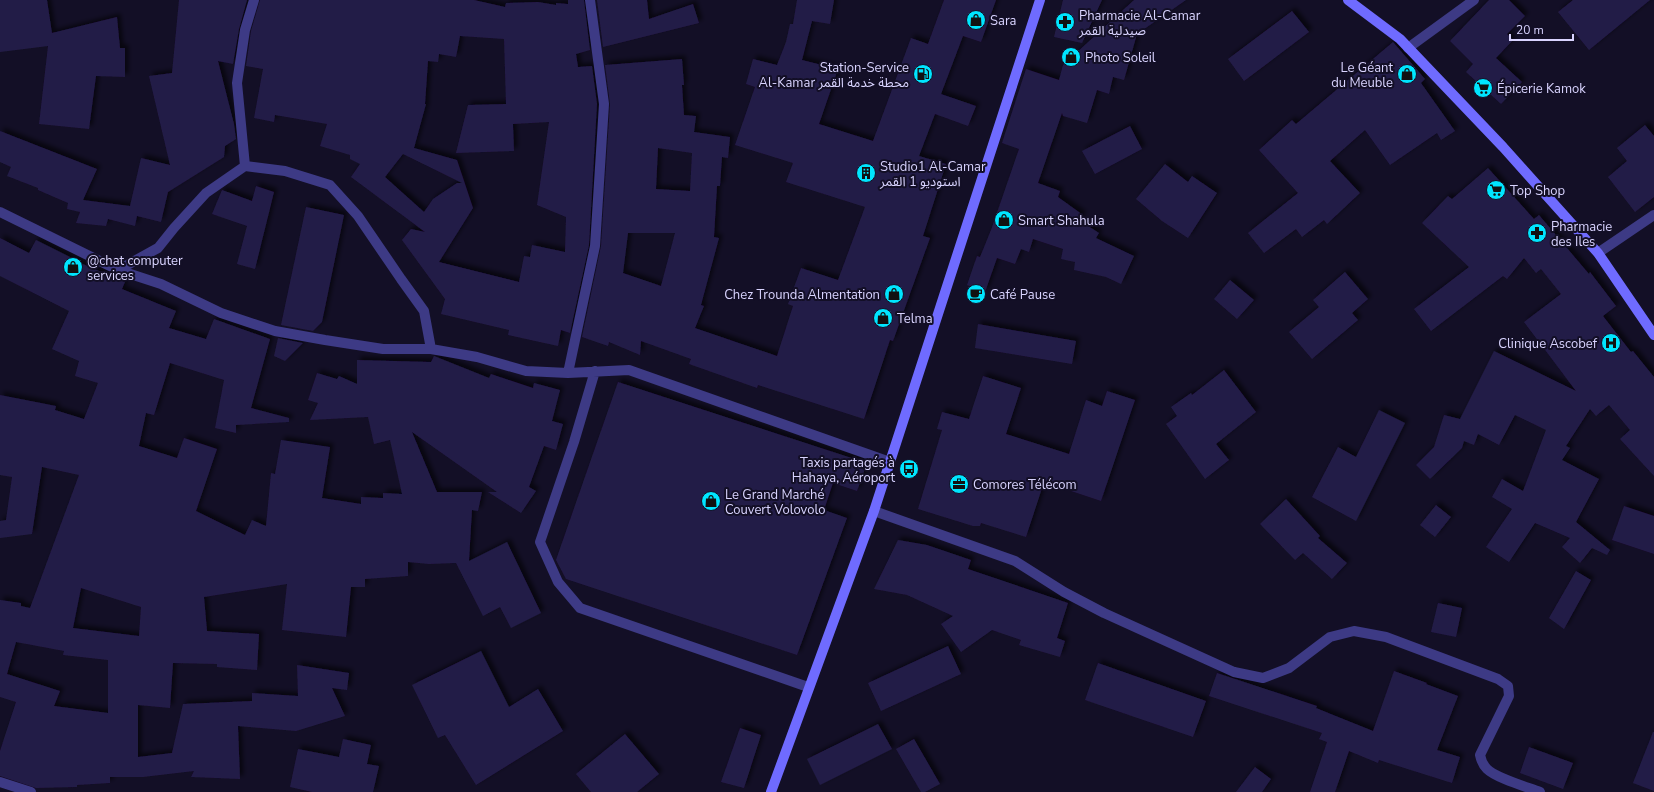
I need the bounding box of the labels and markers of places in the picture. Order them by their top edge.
place label: Pharmacie Al-Camar صيدلية القمر [1078,7,1201,40]
shop icon: Sara [965,9,987,31]
pharmacy icon: Pharmacie Al-Camar صيدلية القمر [1054,11,1076,33]
place label: Sara [990,12,1016,30]
shop icon: Photo Soleil [1060,46,1082,68]
place label: Photo Soleil [1085,49,1156,67]
place label: Station-Service Al-Kamar محطة خدمة القمر [759,59,909,92]
place label: Le Géant du Meuble [1331,59,1393,92]
fuel station icon: Station-Service Al-Kamar محطة خدمة القمر [912,63,934,85]
shop icon: Le Géant du Meuble [1396,63,1418,85]
supermarket icon: Épicerie Kamok [1472,77,1494,99]
place label: Épicerie Kamok [1497,79,1586,98]
place label: Studio1 Al-Camar استوديو 1 القمر [879,158,986,191]
building icon: Studio1 Al-Camar استوديو 1 القمر [855,162,877,184]
supermarket icon: Top Shop [1485,179,1507,201]
place label: Top Shop [1510,182,1565,200]
shop icon: Smart Shahula [993,209,1015,231]
place label: Smart Shahula [1018,212,1105,230]
place label: Pharmacie des Iles [1551,218,1612,251]
pharmacy icon: Pharmacie des Iles [1526,222,1548,244]
place label: @chat computer services [87,252,183,285]
shop icon: @chat computer services [62,256,84,278]
shop icon: Chez Trounda Almentation [883,283,905,305]
cafe icon: Café Pause [965,283,987,305]
place label: Chez Trounda Almentation [724,286,880,304]
place label: Café Pause [990,286,1055,304]
shop icon: Telma [872,307,894,329]
place label: Telma [897,310,933,328]
hospital icon: Clinique Ascobef [1600,332,1622,354]
place label: Clinique Ascobef [1498,335,1598,353]
place label: Taxis partagés à Hahaya, Aéroport [792,454,895,487]
bus stop icon: Taxis partagés à Hahaya, Aéroport [898,458,920,480]
office icon: Comores Télécom [948,473,970,495]
place label: Comores Télécom [973,476,1077,494]
place label: Le Grand Marché Couvert Volovolo [725,486,825,519]
shop icon: Le Grand Marché Couvert Volovolo [700,490,722,512]

